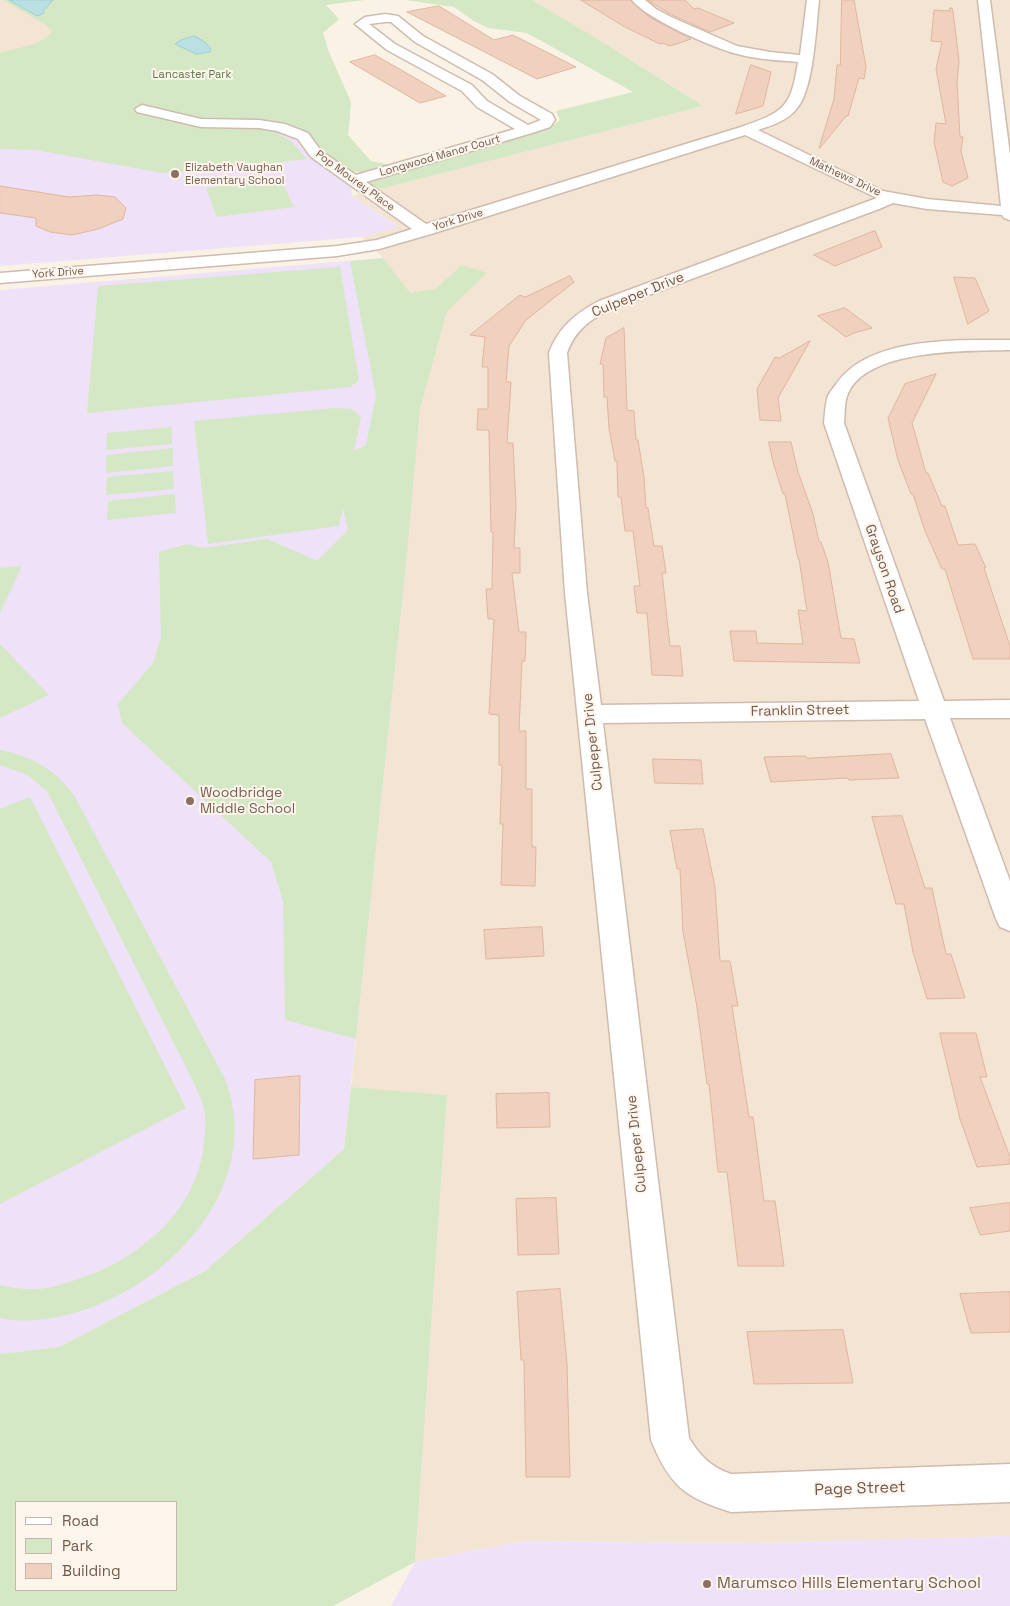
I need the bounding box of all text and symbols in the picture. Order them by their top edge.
park label: Lancaster Park [153,68,231,82]
street label: Longwood Manor Court [378,132,502,180]
street label: Pop Mourey Place [313,148,397,214]
street label: Mathews Drive [807,155,883,199]
place label: Elizabeth Vaughan Elementary School [185,161,284,187]
marker: Elizabeth Vaughan Elementary School [169,168,181,180]
street label: York Drive [431,206,485,234]
street label: York Drive [32,265,84,281]
street label: Culpeper Drive [589,269,687,321]
street label: Grayson Road [861,522,907,616]
street label: Culpeper Drive [580,692,606,792]
street label: Franklin Street [751,702,849,720]
place label: Woodbridge Middle School [200,785,295,818]
marker: Woodbridge Middle School [184,795,196,807]
street label: Culpeper Drive [624,1094,650,1194]
street label: Page Street [814,1478,906,1500]
legend [15,1501,178,1591]
text: Road [62,1511,99,1530]
text: Park [62,1536,93,1555]
text: Building [62,1561,121,1580]
place label: Marumsco Hills Elementary School [717,1574,981,1594]
marker: Marumsco Hills Elementary School [701,1578,713,1590]

